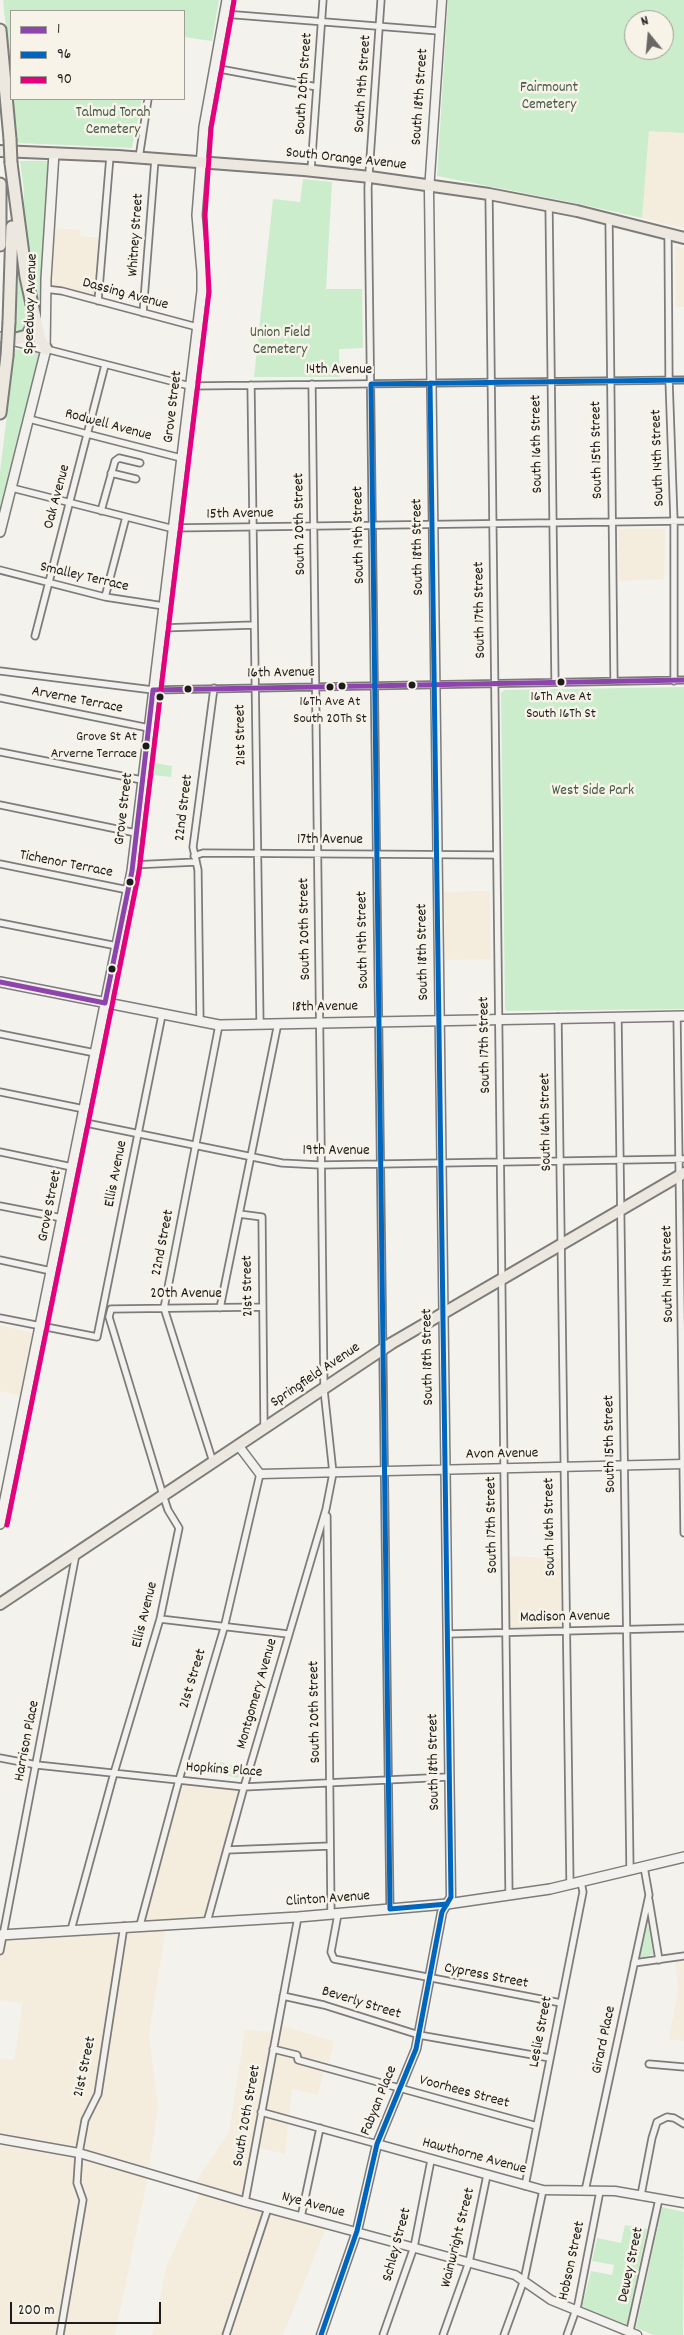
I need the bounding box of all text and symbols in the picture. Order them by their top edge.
legend [10,10,185,100]
north arrow [624,10,674,60]
text: N [639,11,651,32]
text: 1 [57,19,60,41]
street label: South 20th Street [292,32,318,136]
street label: South 19th Street [352,34,376,134]
text: 96 [57,44,71,66]
street label: South 18th Street [409,48,433,146]
text: 90 [57,69,72,91]
park label: Fairmount Cemetery [520,80,578,115]
park label: Talmud Torah Cemetery [76,105,150,140]
street label: South Orange Avenue [285,145,407,175]
street label: Whitney Street [125,193,149,277]
street label: Speedway Avenue [21,253,43,355]
street label: Dassing Avenue [80,275,170,315]
park label: Union Field Cemetery [250,325,310,360]
street label: 14th Avenue [306,362,372,380]
street label: Grove Street [161,370,187,444]
street label: South 16th Street [528,395,548,493]
street label: South 15th Street [588,401,608,499]
street label: Rodwell Avenue [63,406,153,446]
street label: South 14th Street [648,409,670,507]
street label: Oak Avenue [41,463,75,531]
street label: South 20th Street [291,473,311,575]
street label: South 19th Street [350,486,370,584]
street label: South 18th Street [409,498,429,596]
street label: 15th Avenue [206,505,274,525]
street label: Smalley Terrace [38,559,130,597]
street label: South 17th Street [471,561,491,659]
street label: 16th Avenue [247,664,315,684]
marker: 16Th Ave At South 16Th St [556,677,566,687]
unlabelled marker [407,680,417,690]
unlabelled marker [337,681,347,691]
marker: 16Th Ave At South 20Th St [325,682,335,692]
street label: Arverne Terrace [30,683,124,719]
unlabelled marker [183,684,193,694]
place label: 16Th Ave At South 16Th St [526,690,596,722]
unlabelled marker [155,692,165,702]
place label: 16Th Ave At South 20Th St [293,695,367,728]
street label: 21st Street [232,704,252,766]
place label: Grove St At Arverne Terrace [51,730,137,762]
marker: Grove St At Arverne Terrace [141,741,151,751]
street label: Grove Street [112,772,138,846]
street label: 22nd Street [172,774,198,842]
park label: West Side Park [552,783,634,801]
street label: 17th Avenue [297,832,363,850]
street label: Tichenor Terrace [18,847,114,883]
unlabelled marker [125,877,135,887]
street label: South 20th Street [296,878,316,980]
street label: South 19th Street [354,891,374,989]
street label: South 18th Street [414,903,434,1001]
unlabelled marker [107,964,117,974]
street label: South 17th Street [476,996,496,1094]
street label: 18th Avenue [292,998,358,1018]
street label: South 16th Street [537,1073,557,1171]
street label: Ellis Avenue [102,1139,132,1209]
street label: 19th Avenue [302,1143,370,1161]
street label: Grove Street [35,1169,67,1243]
street label: 22nd Street [149,1208,179,1278]
street label: South 14th Street [659,1225,679,1323]
street label: 21st Street [239,1255,259,1317]
street label: 20th Avenue [150,1286,222,1304]
street label: South 18th Street [419,1308,439,1406]
street label: Springfield Avenue [268,1339,364,1413]
street label: South 15th Street [601,1395,621,1493]
street label: Avon Avenue [466,1445,538,1465]
street label: South 17th Street [483,1476,503,1574]
street label: South 16th Street [541,1478,561,1576]
street label: Ellis Avenue [129,1580,163,1650]
street label: Madison Avenue [520,1608,610,1628]
street label: Montgomery Avenue [234,1637,282,1751]
street label: 21st Street [176,1647,212,1711]
street label: South 20th Street [306,1661,326,1763]
street label: Harrison Place [11,1699,45,1783]
street label: South 18th Street [425,1713,445,1811]
street label: Hopkins Place [185,1759,263,1783]
street label: Clinton Avenue [285,1888,371,1912]
street label: Cypress Street [443,1960,529,1994]
street label: Beverly Street [319,1983,403,2025]
street label: Leslie Street [526,1995,558,2069]
street label: Girard Place [589,2004,621,2076]
street label: 21st Street [71,2035,101,2099]
street label: Fabyan Place [358,2063,402,2139]
street label: South 20th Street [230,2064,266,2168]
street label: Voorhees Street [417,2072,511,2114]
street label: Hawthorne Avenue [420,2134,528,2180]
street label: Wainwright Street [438,2186,480,2290]
street label: Nye Avenue [279,2189,347,2223]
street label: Schley Street [380,2206,416,2284]
street label: Hobson Street [556,2220,590,2302]
street label: Dewey Street [615,2226,649,2304]
scale bar [12,2292,164,2324]
text: 200 m [18,2300,55,2322]

